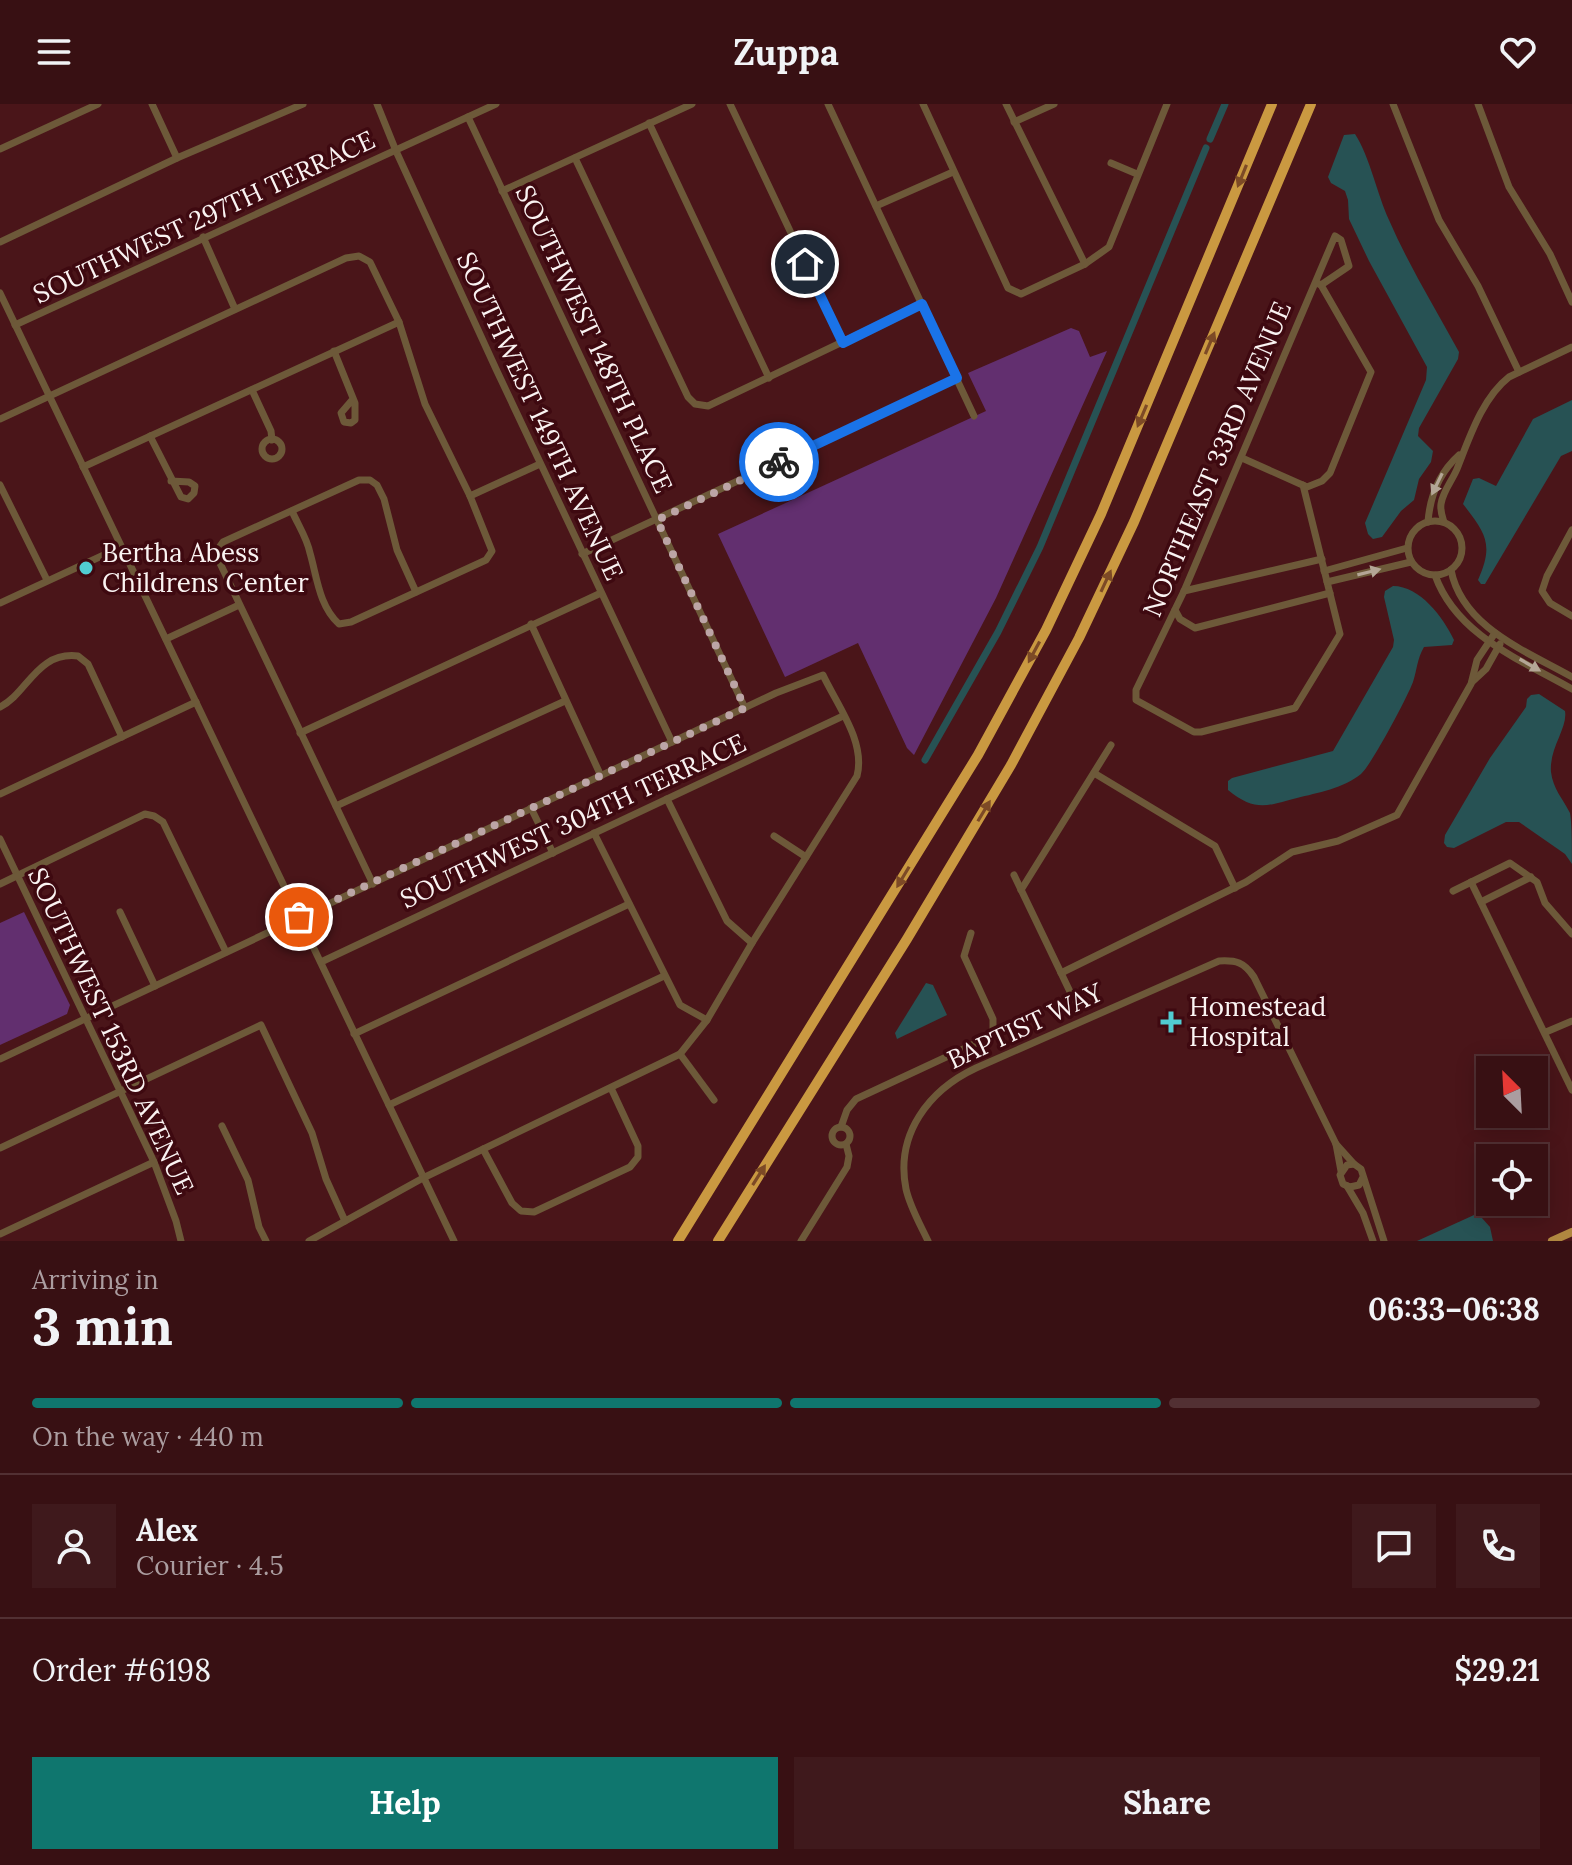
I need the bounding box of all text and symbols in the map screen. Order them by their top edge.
text: Zuppa [733,29,839,75]
icon: menu [32,30,76,74]
icon: heart [1496,30,1540,74]
street label: SOUTHWEST 297TH TERRACE [28,123,380,310]
one-way arrow [1235,164,1248,188]
street label: SOUTHWEST 148TH PLACE [509,180,680,498]
pin [771,230,839,298]
icon: home [783,242,827,286]
street label: SOUTHWEST 149TH AVENUE [450,246,631,585]
street label: NORTHEAST 33RD AVENUE [1135,296,1298,621]
one-way arrow [1203,331,1216,355]
one-way arrow [1136,404,1149,428]
courier [739,422,819,502]
icon: bike [757,440,801,484]
one-way arrow [1431,473,1444,496]
place label: Bertha Abess Childrens Center [102,536,309,599]
marker: Bertha Abess Childrens Center [77,559,95,577]
one-way arrow [1357,565,1382,578]
one-way arrow [1099,569,1113,593]
one-way arrow [1027,641,1040,664]
one-way arrow [1519,658,1541,672]
street label: SOUTHWEST 304TH TERRACE [395,726,751,915]
one-way arrow [977,800,991,822]
street label: SOUTHWEST 153RD AVENUE [21,862,202,1199]
one-way arrow [897,866,911,888]
pin [265,883,333,951]
icon: bag [277,895,321,939]
street label: BAPTIST WAY [942,975,1108,1076]
place label: Homestead Hospital [1189,990,1326,1053]
marker: Homestead Hospital [1160,1011,1182,1033]
north arrow [1476,1056,1548,1128]
map controls [1476,1056,1548,1216]
button: locate [1476,1144,1548,1216]
one-way arrow [752,1164,766,1186]
text: Arriving in [32,1263,159,1296]
text: 06:33–06:38 [1368,1290,1540,1328]
text: 3 min [32,1293,173,1359]
text: On the way · 440 m [32,1420,264,1453]
button: person [32,1504,116,1588]
button: chat [1352,1504,1436,1588]
button: phone [1456,1504,1540,1588]
text: Alex [136,1511,198,1549]
text: Courier · 4.5 [136,1549,284,1582]
text: Order #6198 [32,1651,211,1689]
text: $29.21 [1454,1651,1540,1689]
button: Help [32,1757,778,1849]
button: Share [794,1757,1540,1849]

